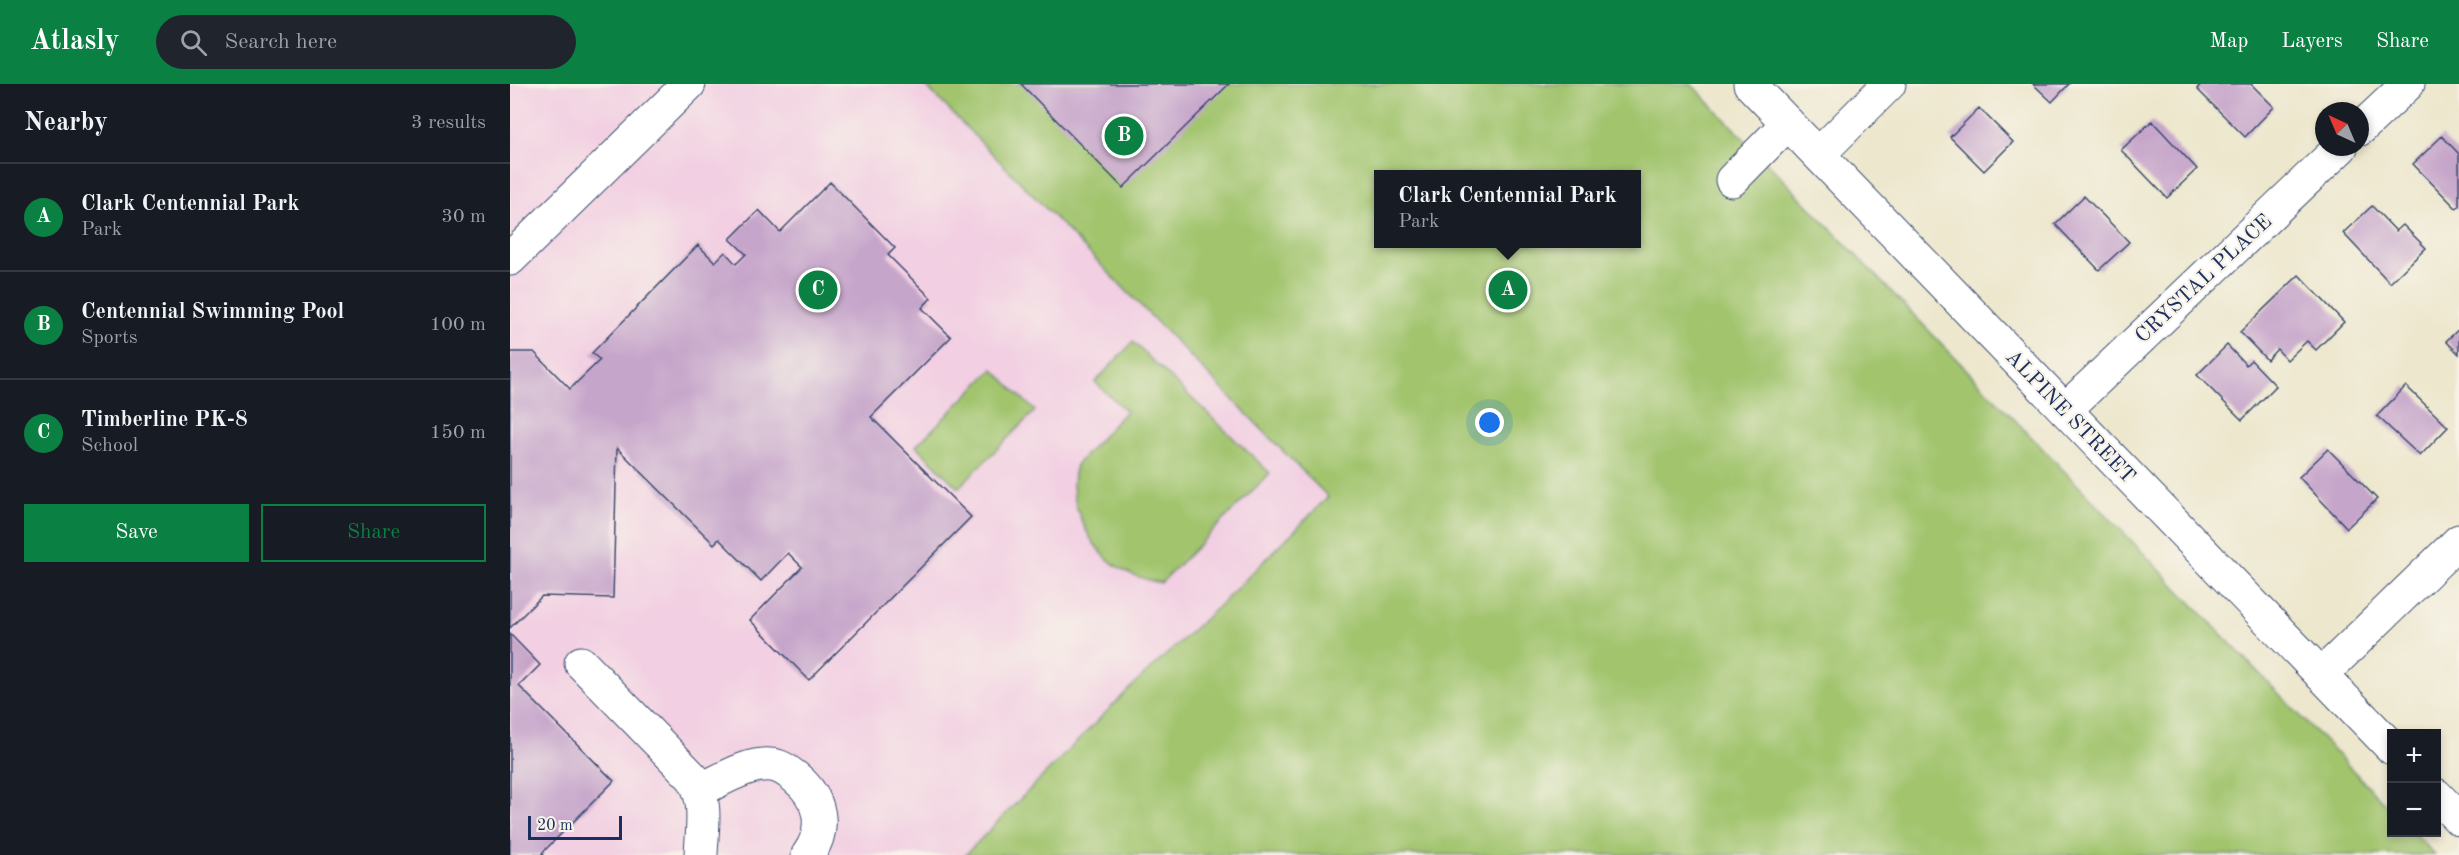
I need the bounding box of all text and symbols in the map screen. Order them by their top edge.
search box [156,15,576,69]
icon: search [177,26,210,59]
text: Atlasly [30,28,120,56]
text: Search here [225,31,337,53]
text: Map [2209,31,2248,52]
text: Layers [2281,31,2343,52]
text: Share [2376,31,2429,52]
north arrow [2315,102,2369,156]
text: Nearby [24,110,108,136]
text: 3 results [411,113,486,133]
pin: B [1104,113,1144,158]
popup [1374,170,1641,248]
text: Clark Centennial Park [1398,185,1617,207]
text: Clark Centennial Park [81,193,300,215]
text: A [36,207,51,227]
text: 30 m [441,207,486,227]
street label: CRYSTAL PLACE [2132,211,2276,347]
text: Park [1398,212,1439,232]
text: Park [81,220,122,240]
pin: C [798,268,838,312]
pin: A [1488,268,1528,312]
text: Centennial Swimming Pool [81,301,344,323]
text: B [36,315,51,335]
text: 100 m [430,315,486,335]
text: Sports [81,328,138,348]
street label: ALPINE STREET [2001,346,2139,488]
your location [1475,408,1504,437]
text: Timberline PK-8 [81,409,248,431]
text: C [37,423,50,443]
text: 150 m [430,423,486,443]
text: School [81,436,138,456]
button: Save [24,504,249,562]
button: Share [261,504,486,562]
map controls [2387,729,2441,837]
button: + [2387,729,2441,783]
button: − [2387,783,2441,837]
scale bar [528,813,622,840]
text: 20 m [537,818,573,834]

